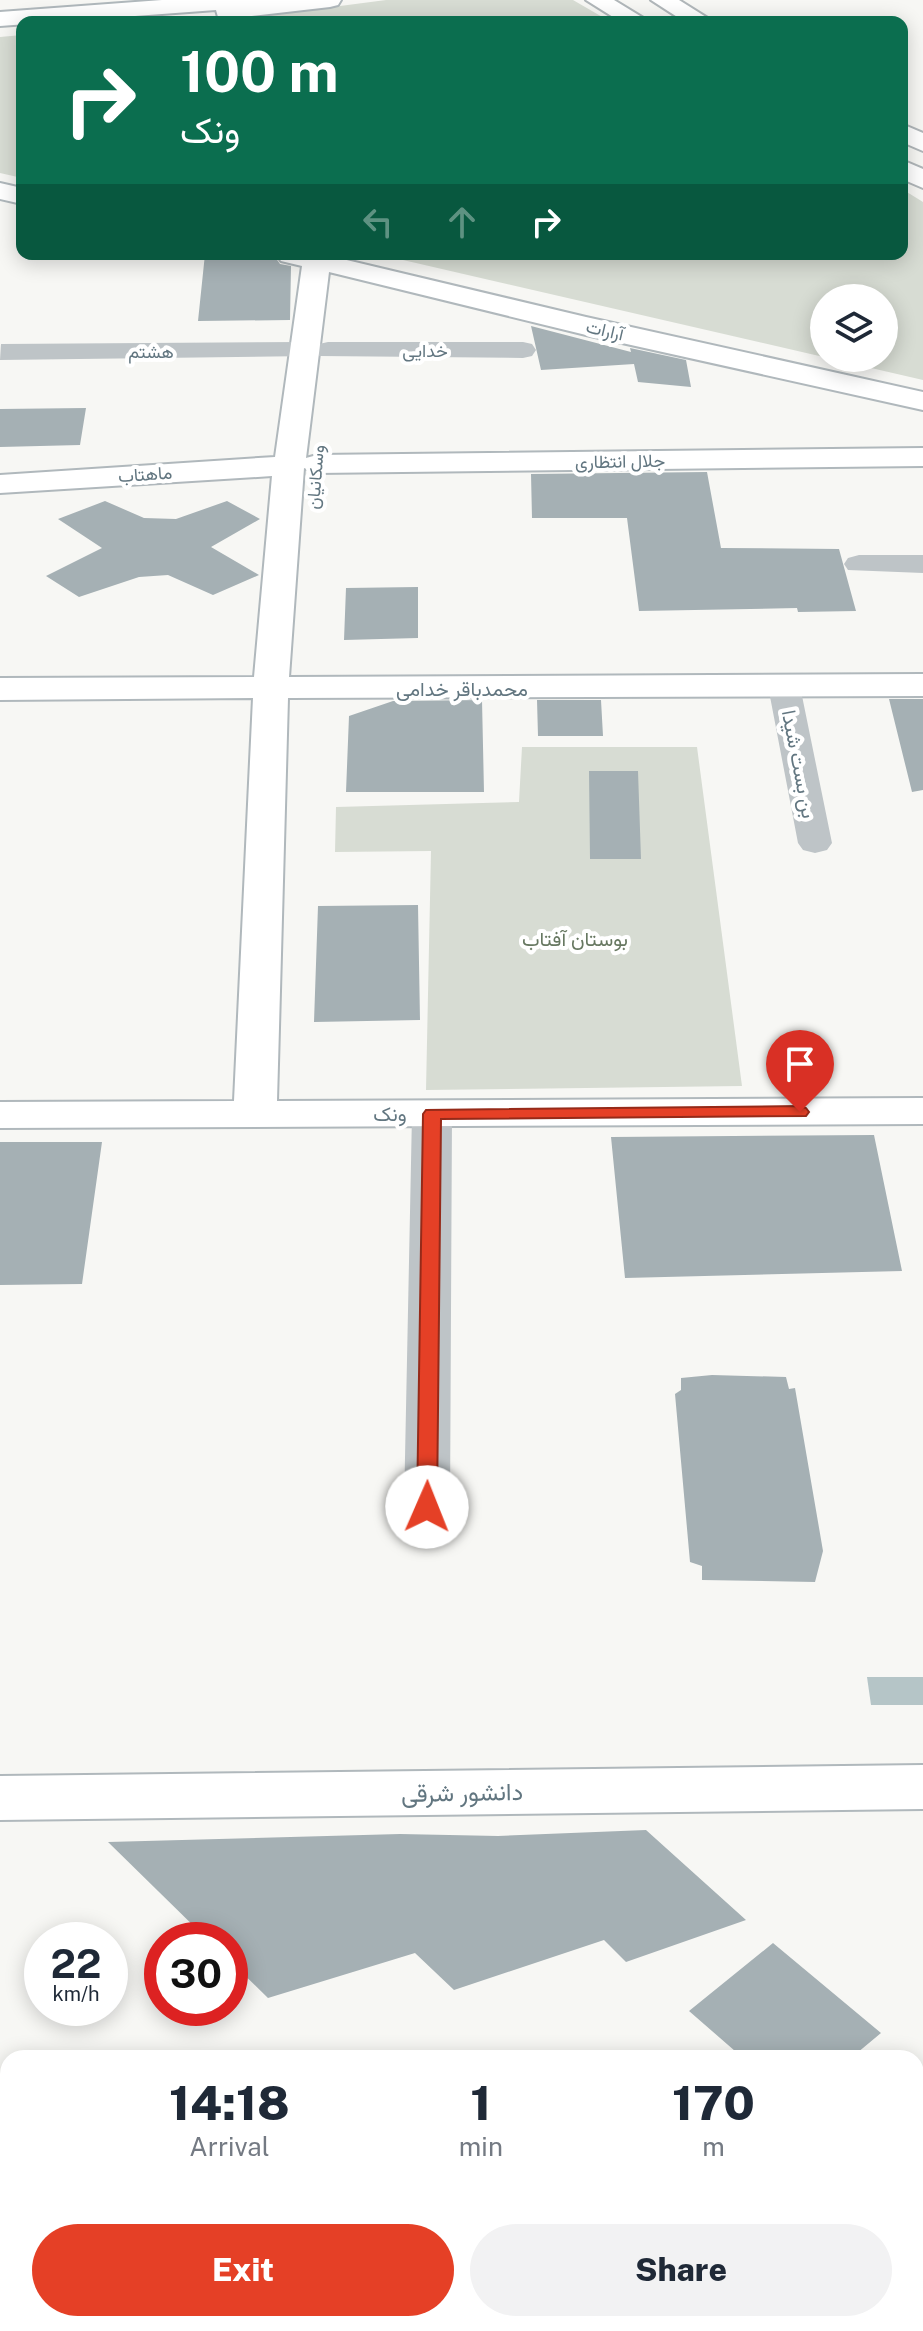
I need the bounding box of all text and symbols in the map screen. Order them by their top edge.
text: 100 m [180,39,339,105]
icon: right [48,48,152,152]
text: ونک [180,109,240,151]
icon: left [356,200,400,244]
icon: ahead [440,200,484,244]
icon: right [524,200,568,244]
map controls [810,284,898,372]
button: layers [810,284,898,372]
street label: آرارات [584,315,628,346]
street label: خدایی [402,340,448,362]
street label: هشتم [128,341,174,364]
street label: وسکانیان [302,444,329,510]
street label: جلال انتظاری [575,450,665,473]
street label: ماهتاب [117,462,173,486]
street label: محمدباقر خدامی [396,677,528,702]
street label: بن بست شیدا [777,708,821,820]
park label: بوستان آفتاب [522,927,628,952]
pin [766,1030,834,1112]
icon: arrive [778,1042,822,1086]
street label: ونک [373,1102,407,1127]
position arrow [385,1465,469,1549]
street label: دانشور شرقی [401,1777,523,1809]
speed limit sign: 30 [144,1922,248,2026]
text: 22 [51,1940,101,1987]
text: km/h [52,1982,100,2006]
text: 14:18 [169,2074,290,2131]
text: 1 [470,2074,491,2131]
text: 170 [672,2074,755,2131]
text: Arrival [189,2131,270,2162]
text: min [459,2131,503,2162]
text: m [702,2131,725,2162]
button: Exit [32,2224,454,2316]
button: Share [470,2224,892,2316]

